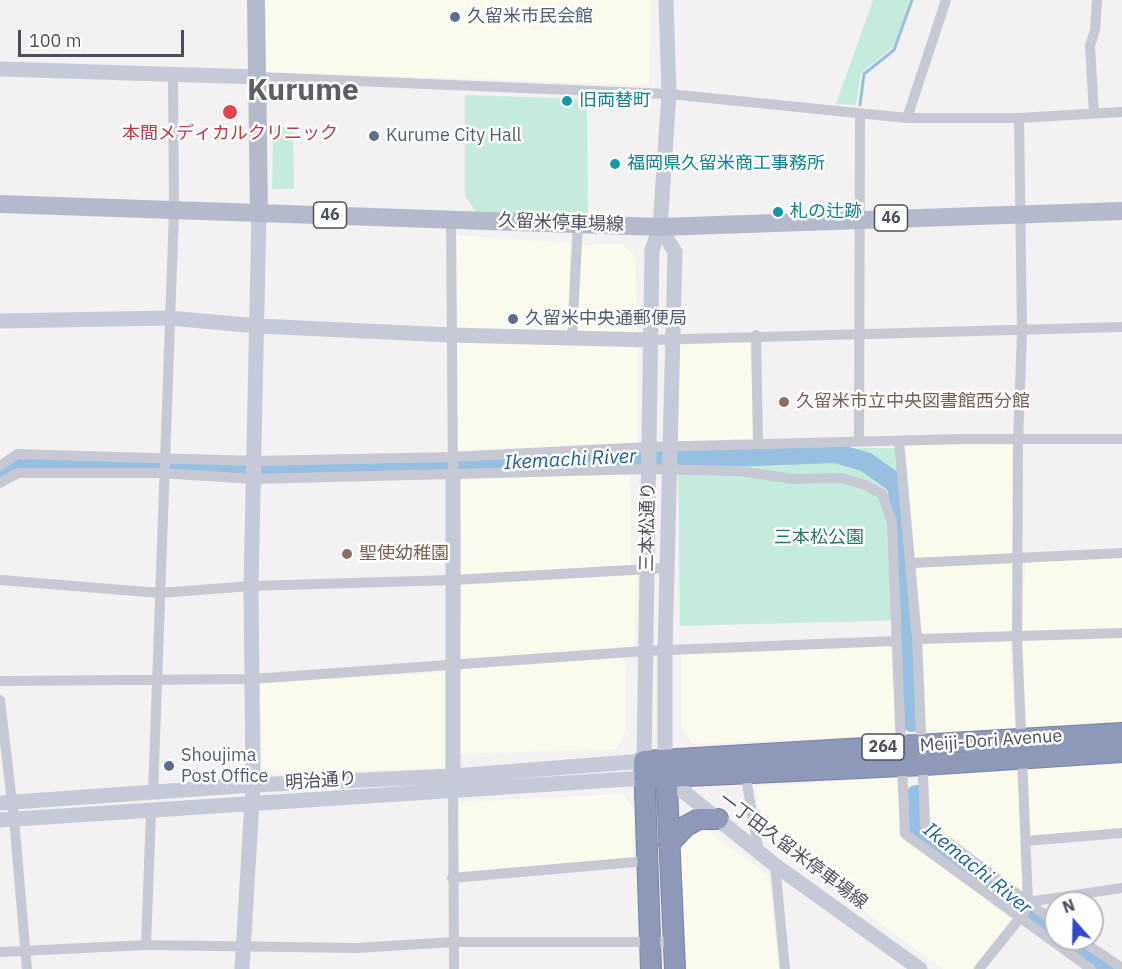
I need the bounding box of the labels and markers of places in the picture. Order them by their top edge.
place label: 久留米市民会館 [467,6,593,28]
marker: 久留米市民会館 [448,10,462,24]
place label: 旧両替町 [579,90,651,112]
marker: 旧両替町 [560,94,574,108]
marker: 本間メディカルクリニック [221,103,239,121]
place label: 本間メディカルクリニック [122,123,338,145]
place label: Kurume City Hall [386,125,521,147]
marker: Kurume City Hall [367,129,381,143]
place label: 福岡県久留米商工事務所 [627,153,825,175]
marker: 福岡県久留米商工事務所 [608,157,622,171]
place label: 札の辻跡 [790,201,862,223]
marker: 札の辻跡 [771,205,785,219]
place label: 久留米中央通郵便局 [525,308,687,330]
marker: 久留米中央通郵便局 [506,312,520,326]
place label: 久留米市立中央図書館西分館 [796,391,1030,413]
marker: 久留米市立中央図書館西分館 [777,395,791,409]
place label: 聖使幼稚園 [359,543,449,565]
marker: 聖使幼稚園 [340,547,354,561]
place label: Shoujima Post Office [181,745,268,788]
marker: Shoujima Post Office [162,759,176,773]

